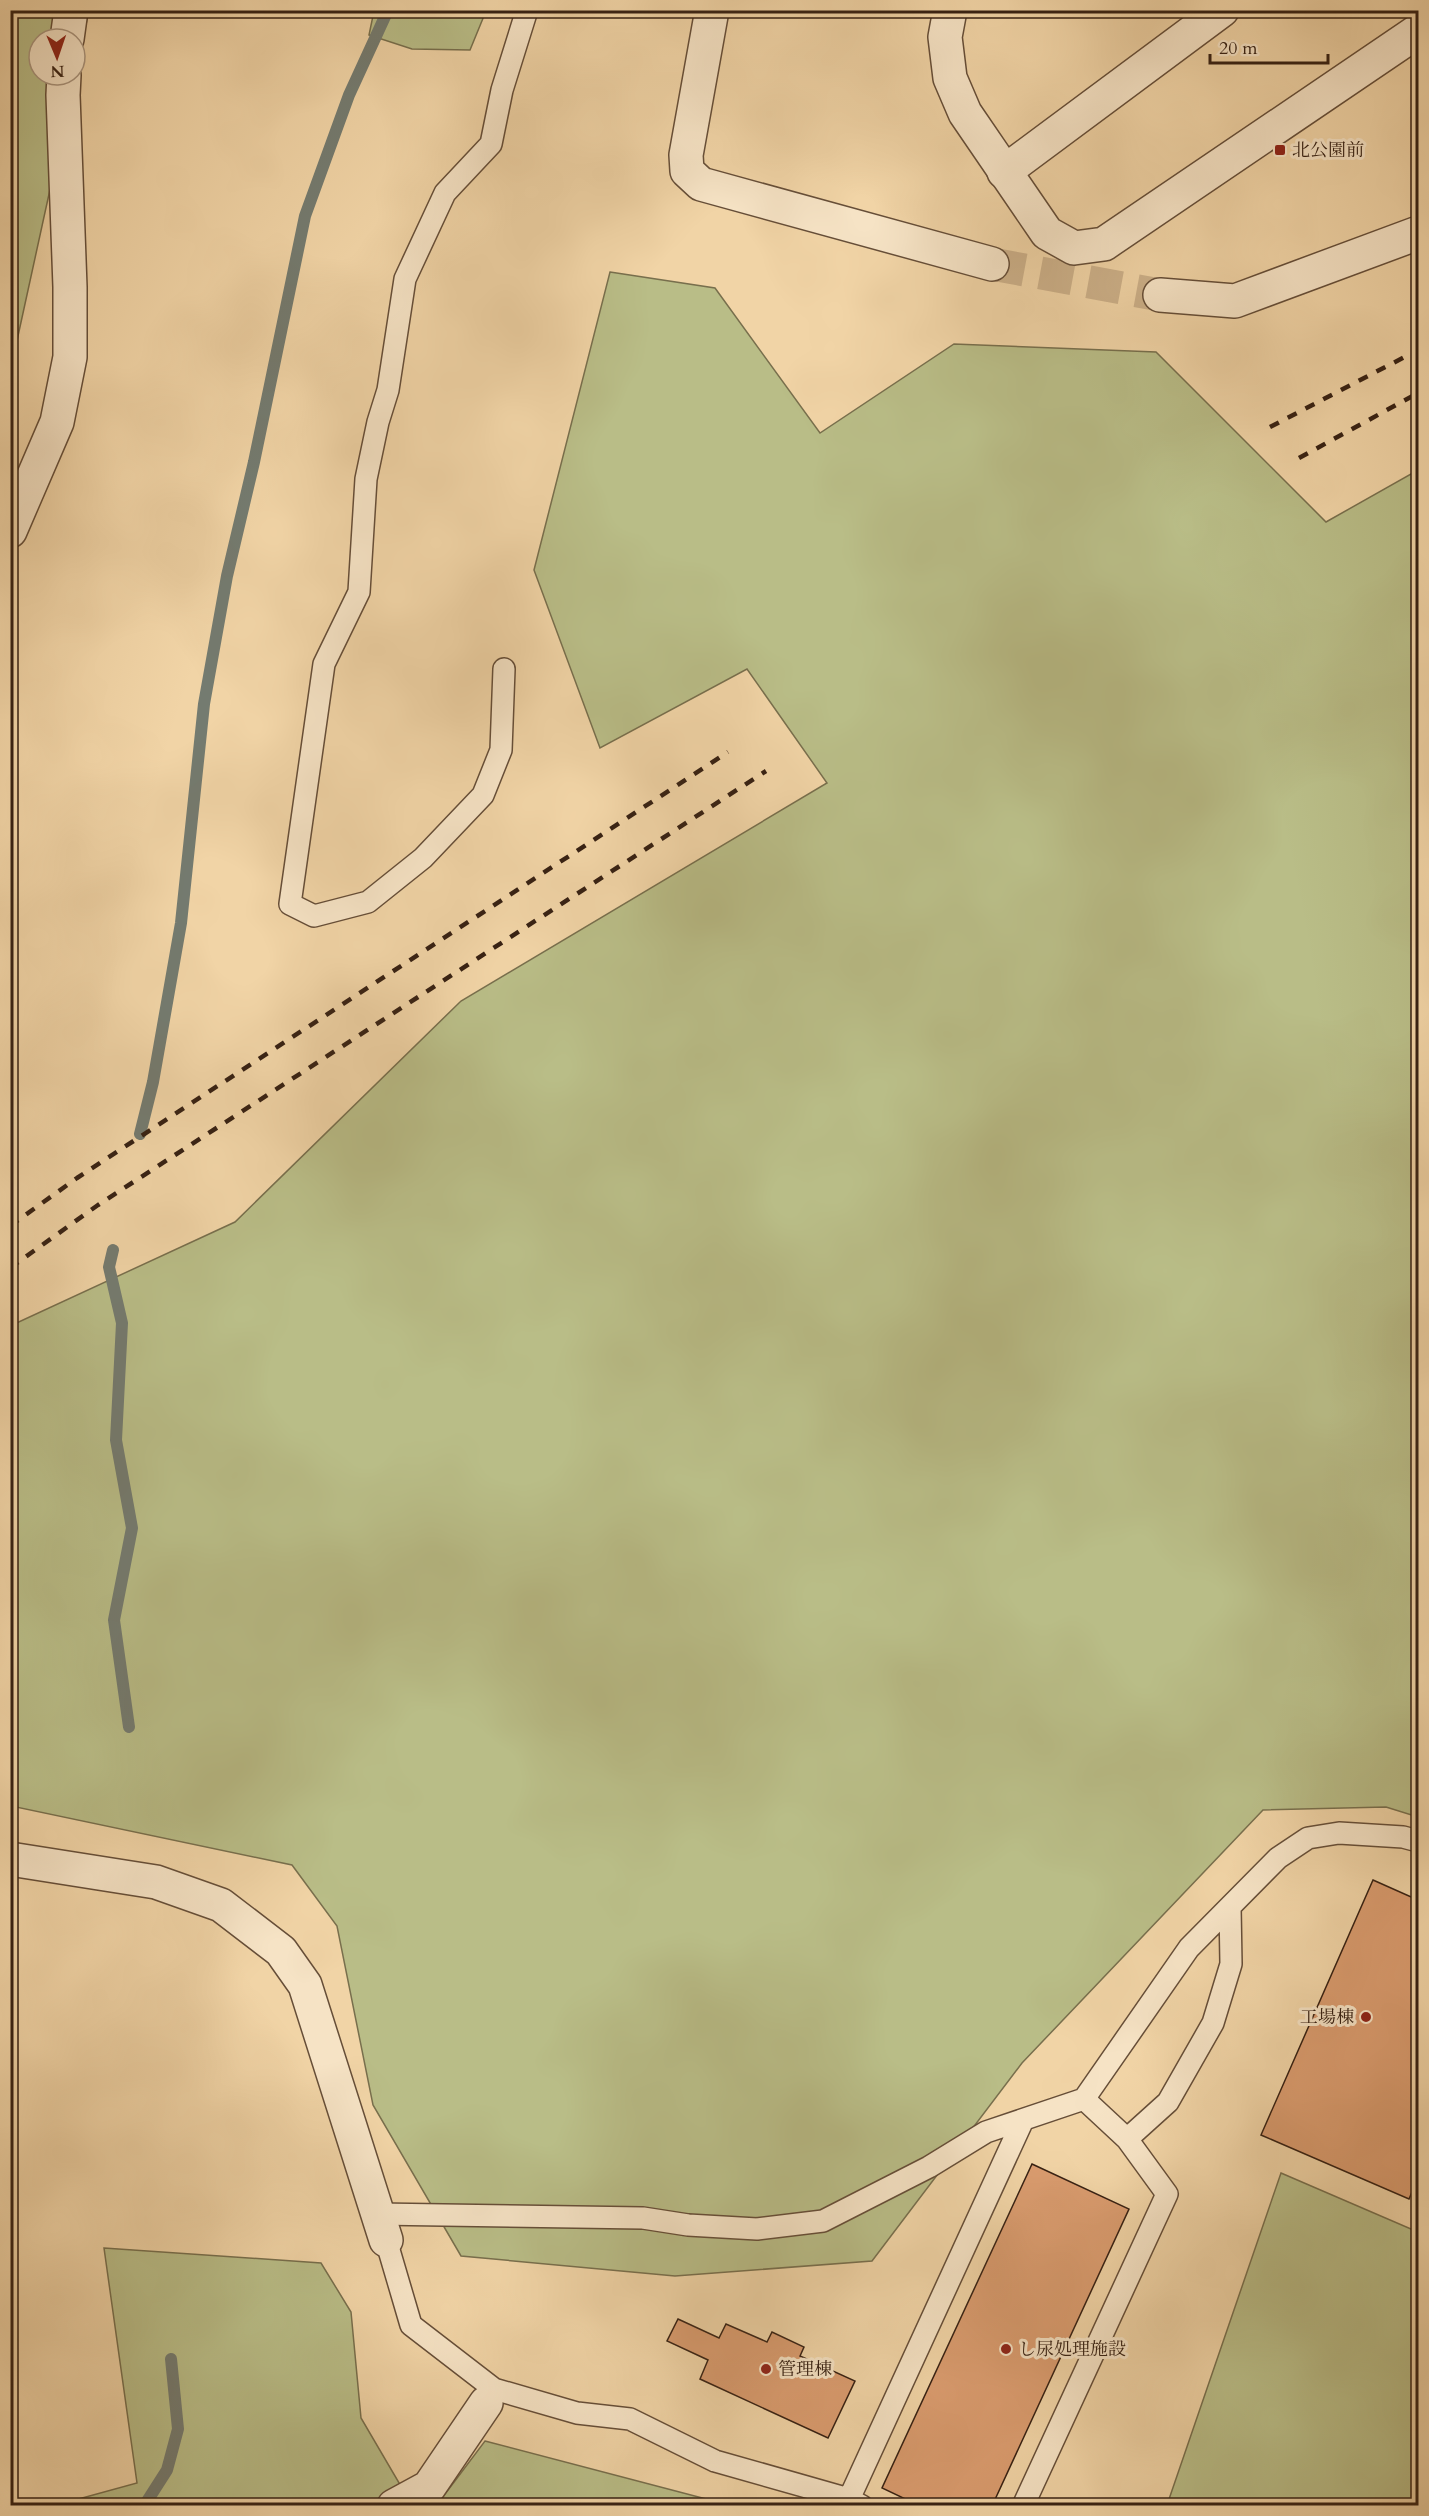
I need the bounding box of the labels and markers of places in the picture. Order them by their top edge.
place label: 北公園前 [1292,138,1364,163]
marker: 北公園前 [1273,143,1287,157]
place label: 工場棟 [1300,2005,1354,2030]
marker: 工場棟 [1359,2010,1373,2024]
place label: し尿処理施設 [1018,2337,1126,2362]
marker: し尿処理施設 [999,2342,1013,2356]
place label: 管理棟 [778,2357,832,2382]
marker: 管理棟 [759,2362,773,2376]

